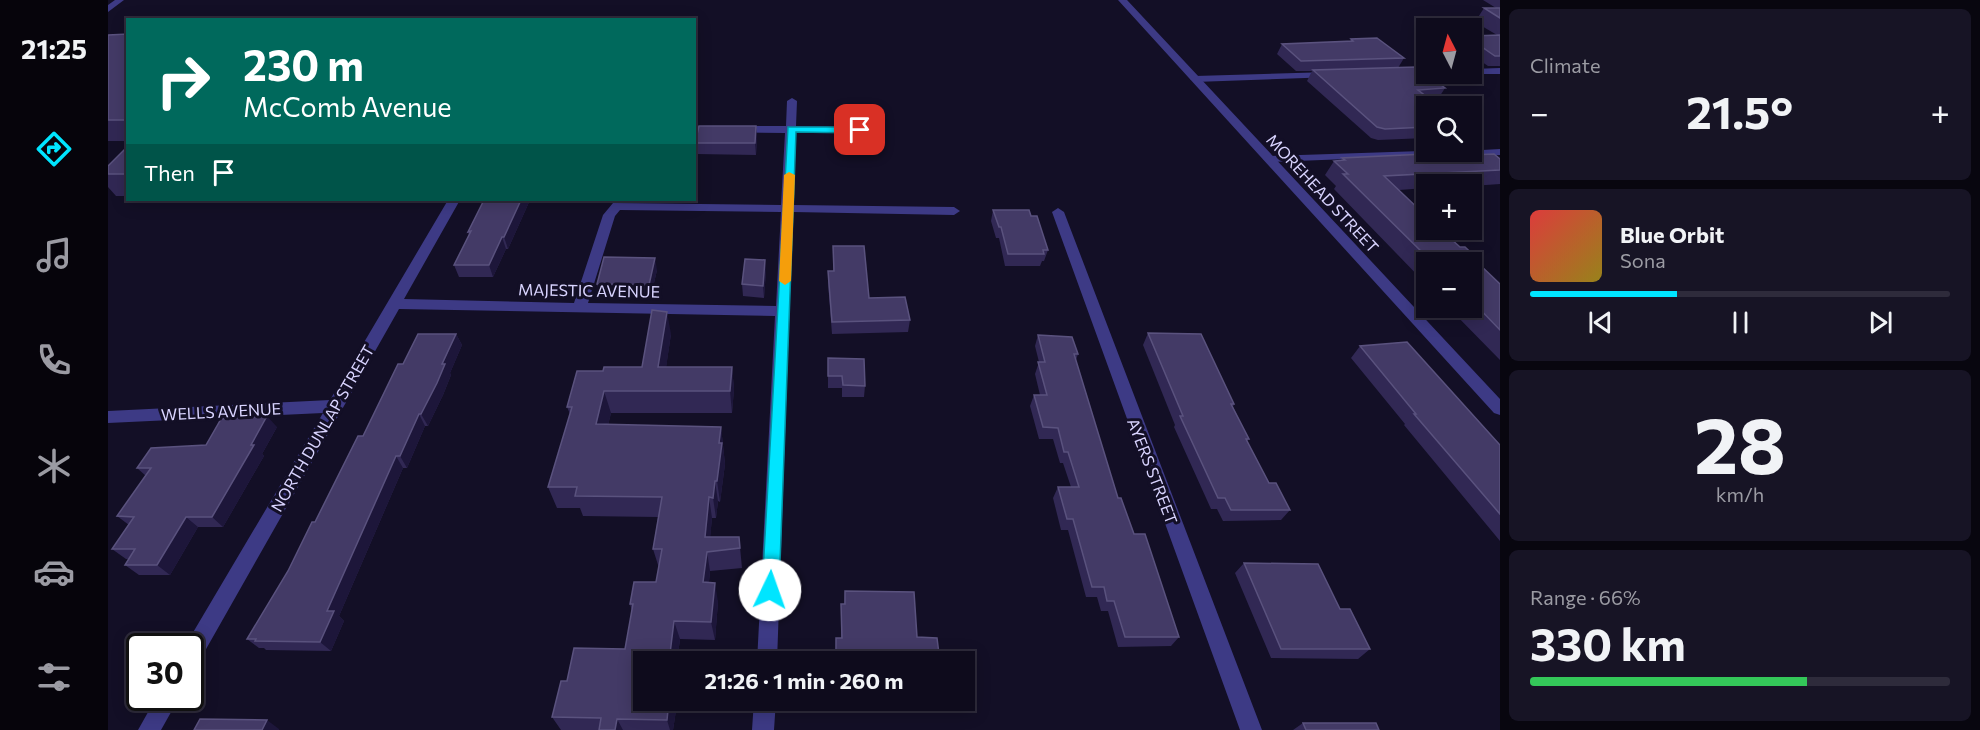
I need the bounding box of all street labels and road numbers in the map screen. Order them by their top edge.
street label: MOREHEAD STREET [1263,130,1383,256]
street label: MAJESTIC AVENUE [518,279,660,301]
street label: NORTH DUNLAP STREET [266,341,378,515]
street label: WELLS AVENUE [160,398,282,424]
street label: AYERS STREET [1124,415,1182,527]

